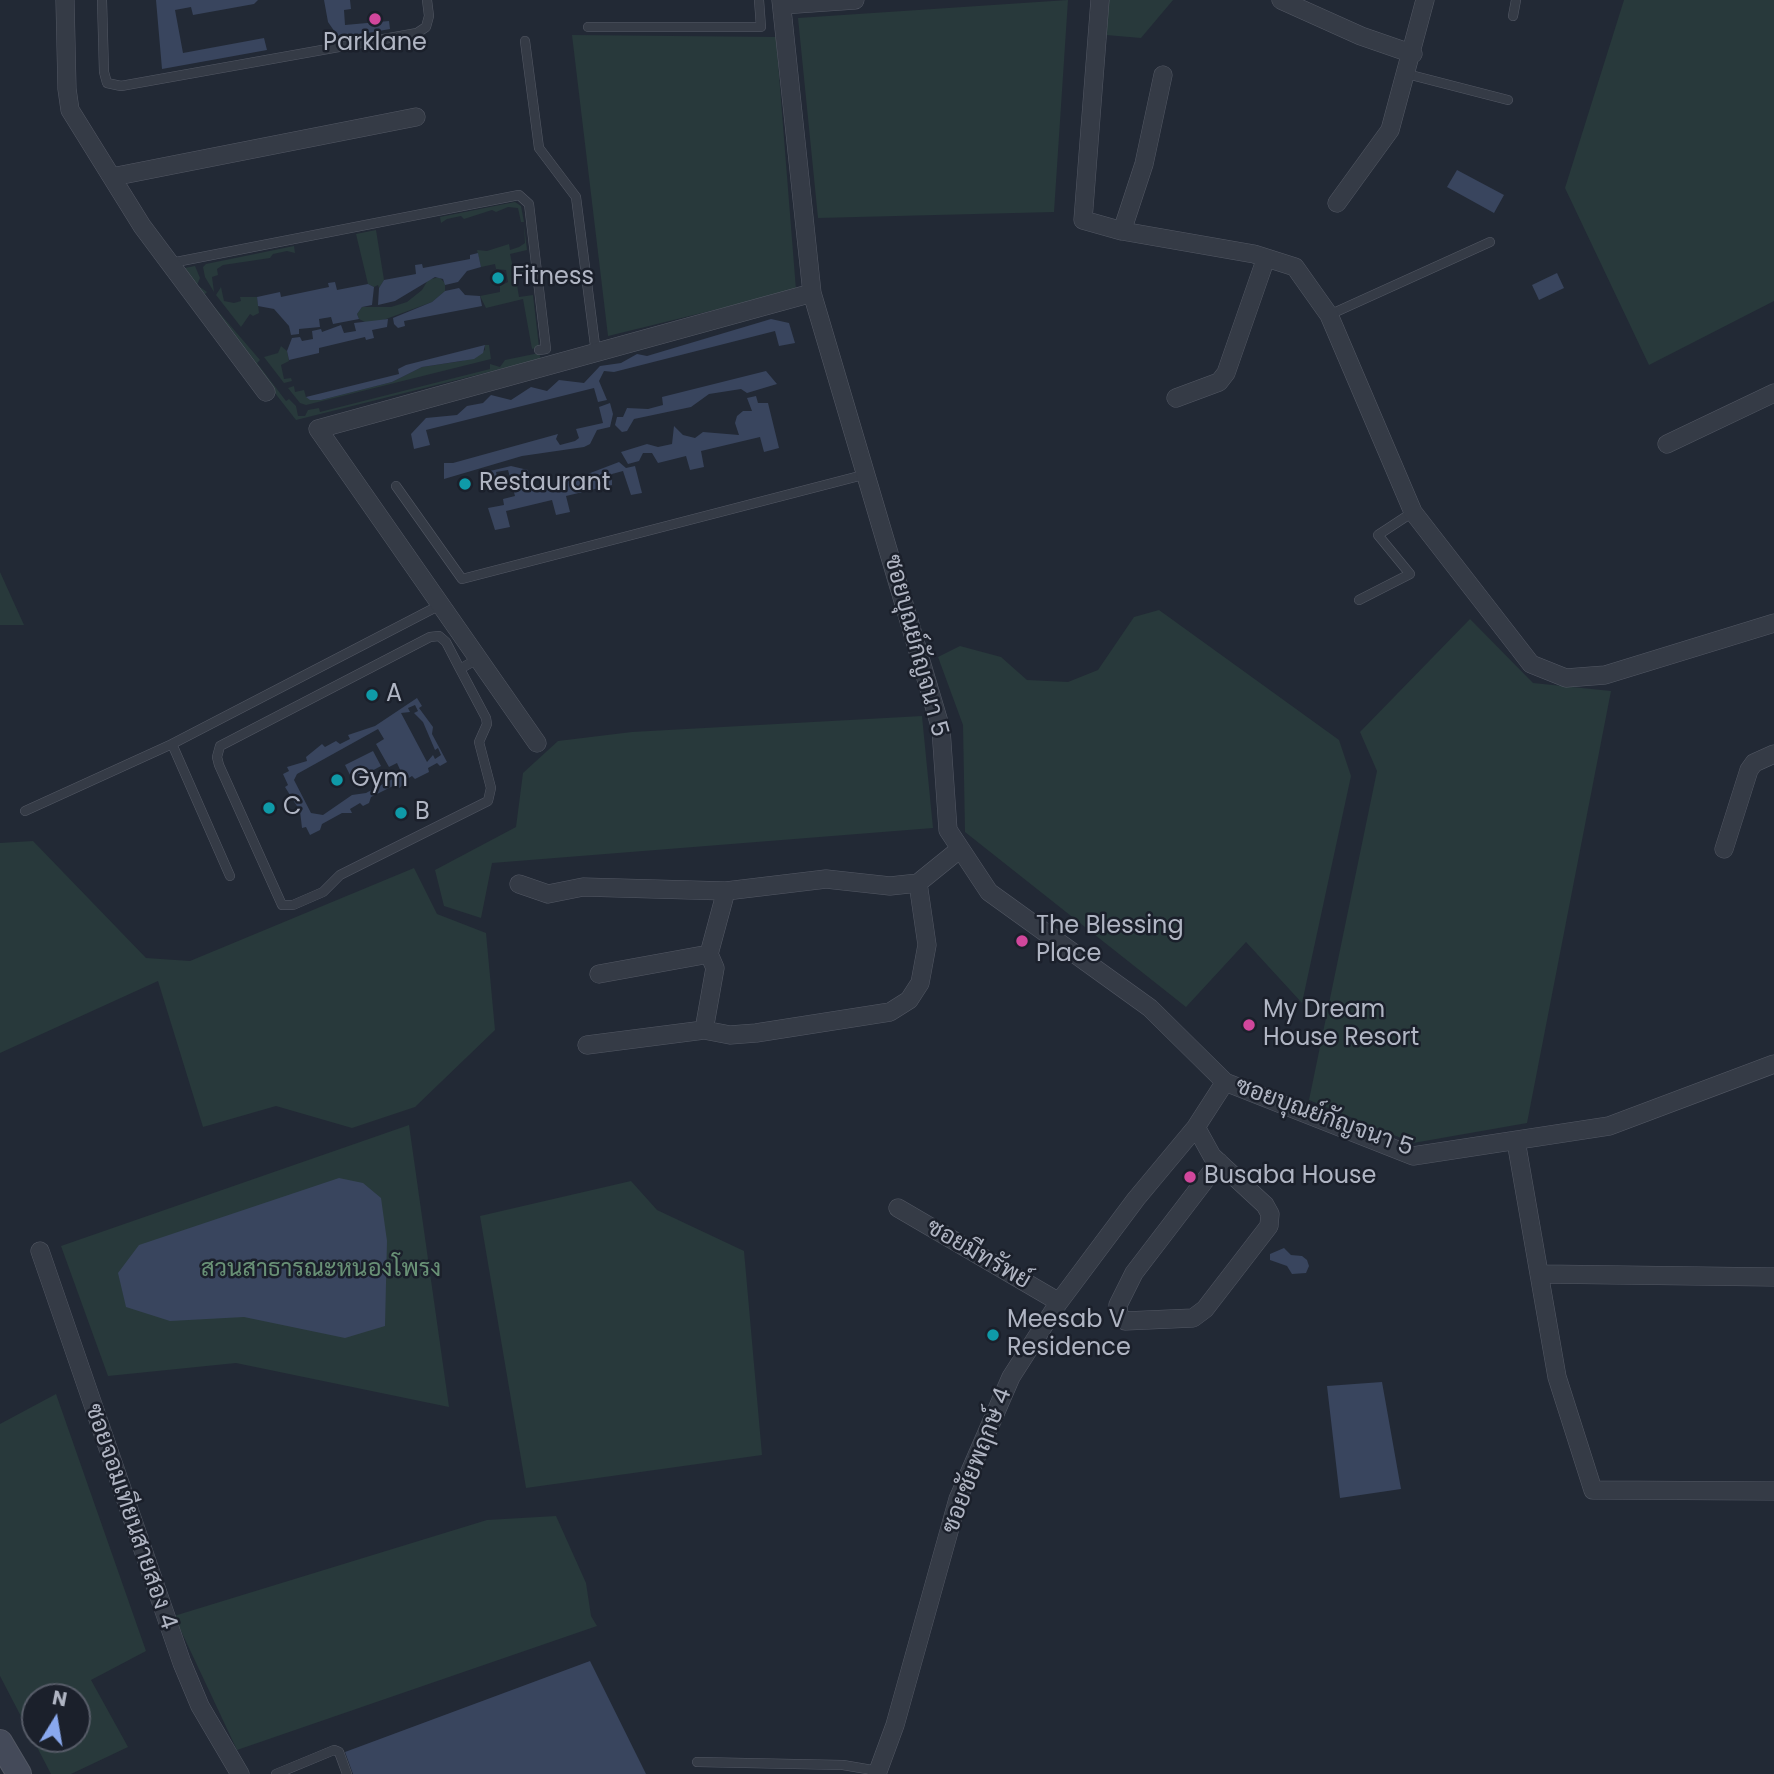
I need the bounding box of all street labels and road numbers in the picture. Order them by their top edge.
street label: ซอยบุณย์กัญจนา 5 [877,552,953,740]
street label: ซอยบุณย์กัญจนา 5 [1231,1072,1417,1164]
street label: ซอยมีทรัพย์ [921,1214,1035,1296]
street label: ซอยชัยพฤกษ์ 4 [937,1384,1019,1538]
street label: ซอยจอมเทียนสายสอง 4 [78,1400,182,1634]

